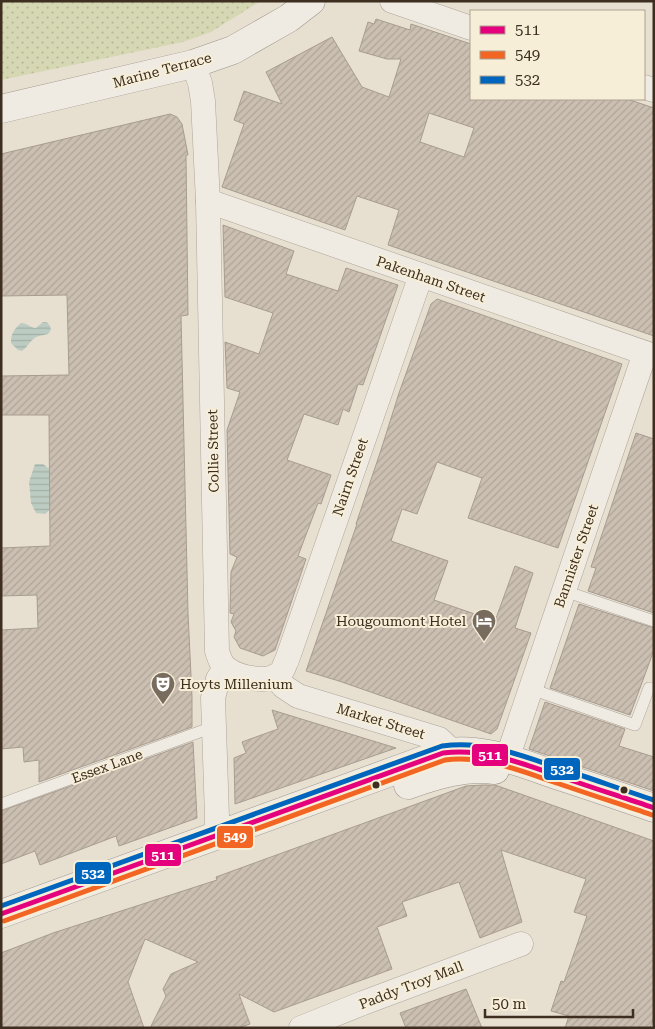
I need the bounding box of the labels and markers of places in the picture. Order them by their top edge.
hotel icon: Hougoumont Hotel [471,608,497,642]
place label: Hougoumont Hotel [336,613,467,629]
theatre icon: Hoyts Millenium [150,671,176,705]
place label: Hoyts Millenium [180,676,293,692]
unlabelled marker [371,780,381,790]
unlabelled marker [619,785,629,795]

